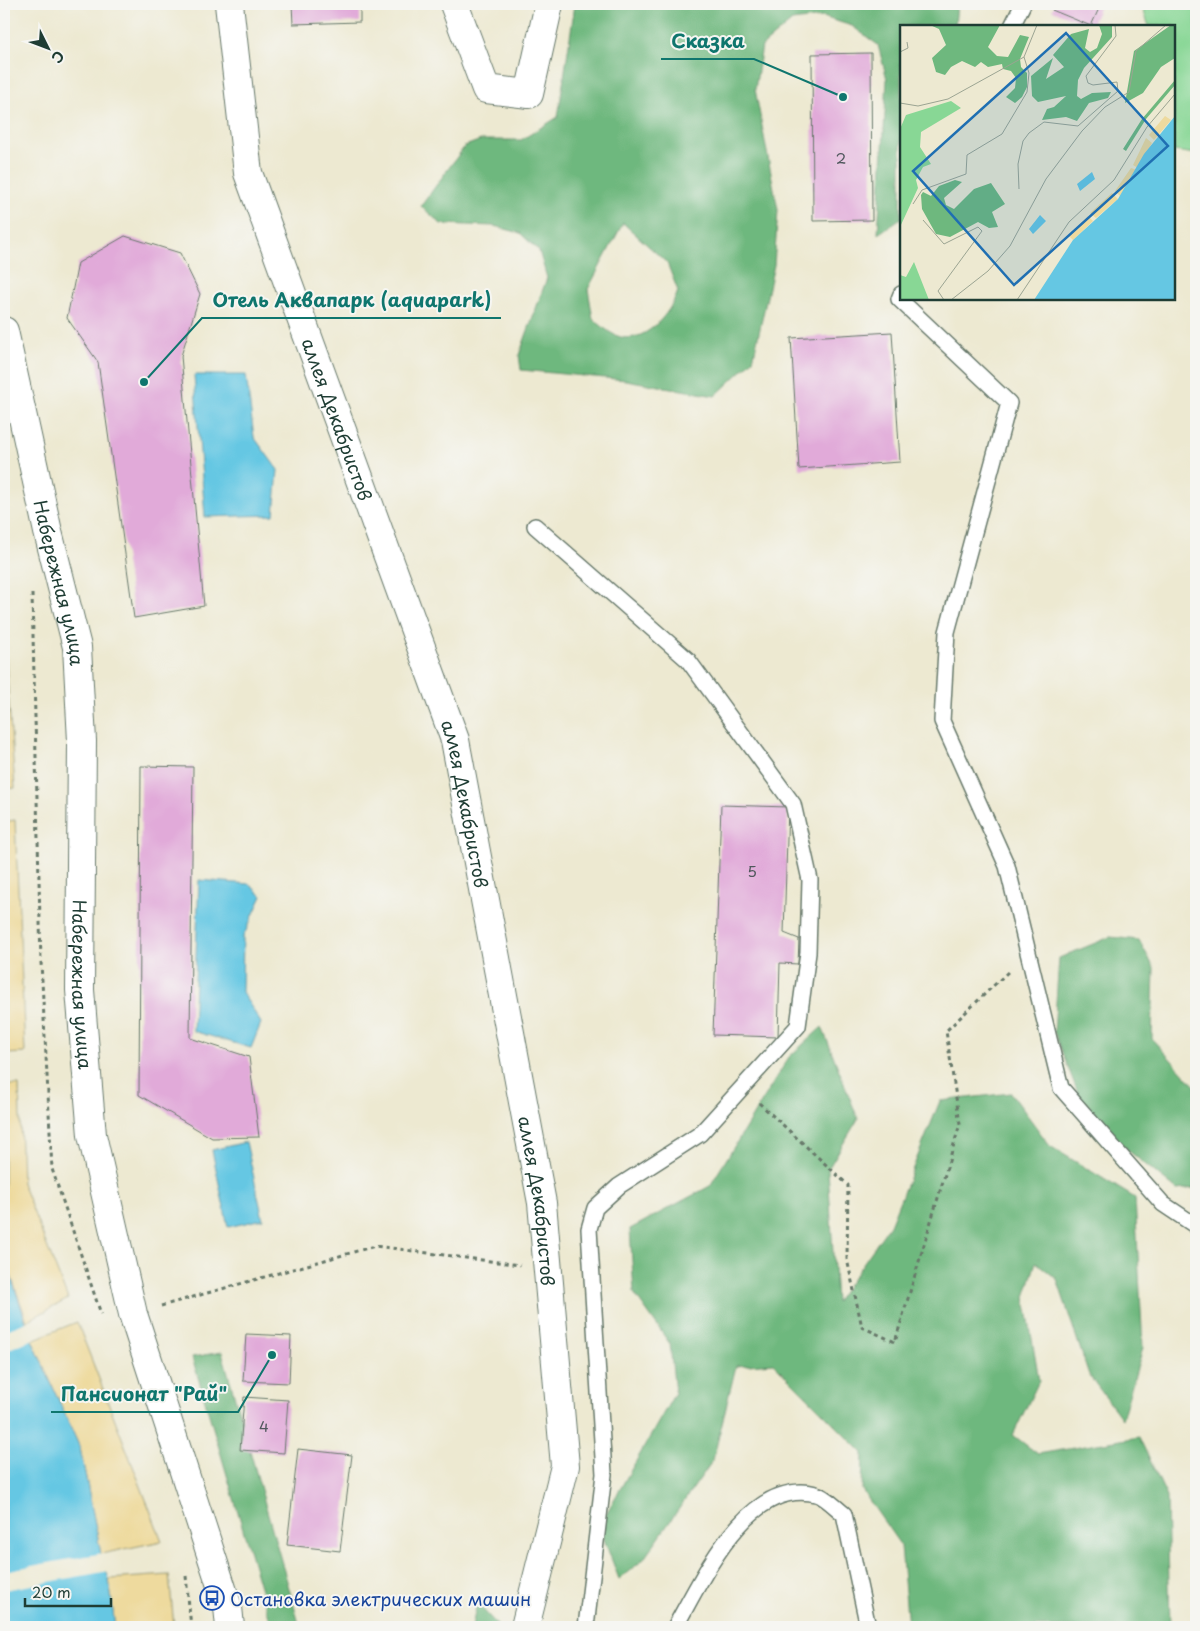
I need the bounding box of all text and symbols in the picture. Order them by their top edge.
north arrow [22,22,72,72]
callout: Сказка [661,25,754,59]
inset map [900,25,1175,300]
text: Сказка [671,26,745,54]
text: С [47,46,69,68]
house number: 2 [836,146,846,169]
callout: Отель Аквапарк (aquapark) [202,284,501,318]
text: Отель Аквапарк (aquapark) [213,285,491,313]
street label: аллея Декабристов [296,334,380,504]
street label: Набережная улица [28,497,92,667]
street label: аллея Декабристов [435,715,496,890]
house number: 5 [747,859,757,882]
street label: Набережная улица [67,899,100,1071]
street label: аллея Декабристов [512,1114,563,1287]
callout: Пансионат "Рай" [51,1378,238,1412]
text: Пансионат "Рай" [61,1379,227,1407]
house number: 4 [259,1414,269,1437]
scale bar [25,1576,111,1608]
text: 20 m [32,1580,71,1603]
bus stop icon: Остановка электрических машин [199,1585,225,1611]
place label: Остановка электрических машин [230,1585,531,1612]

